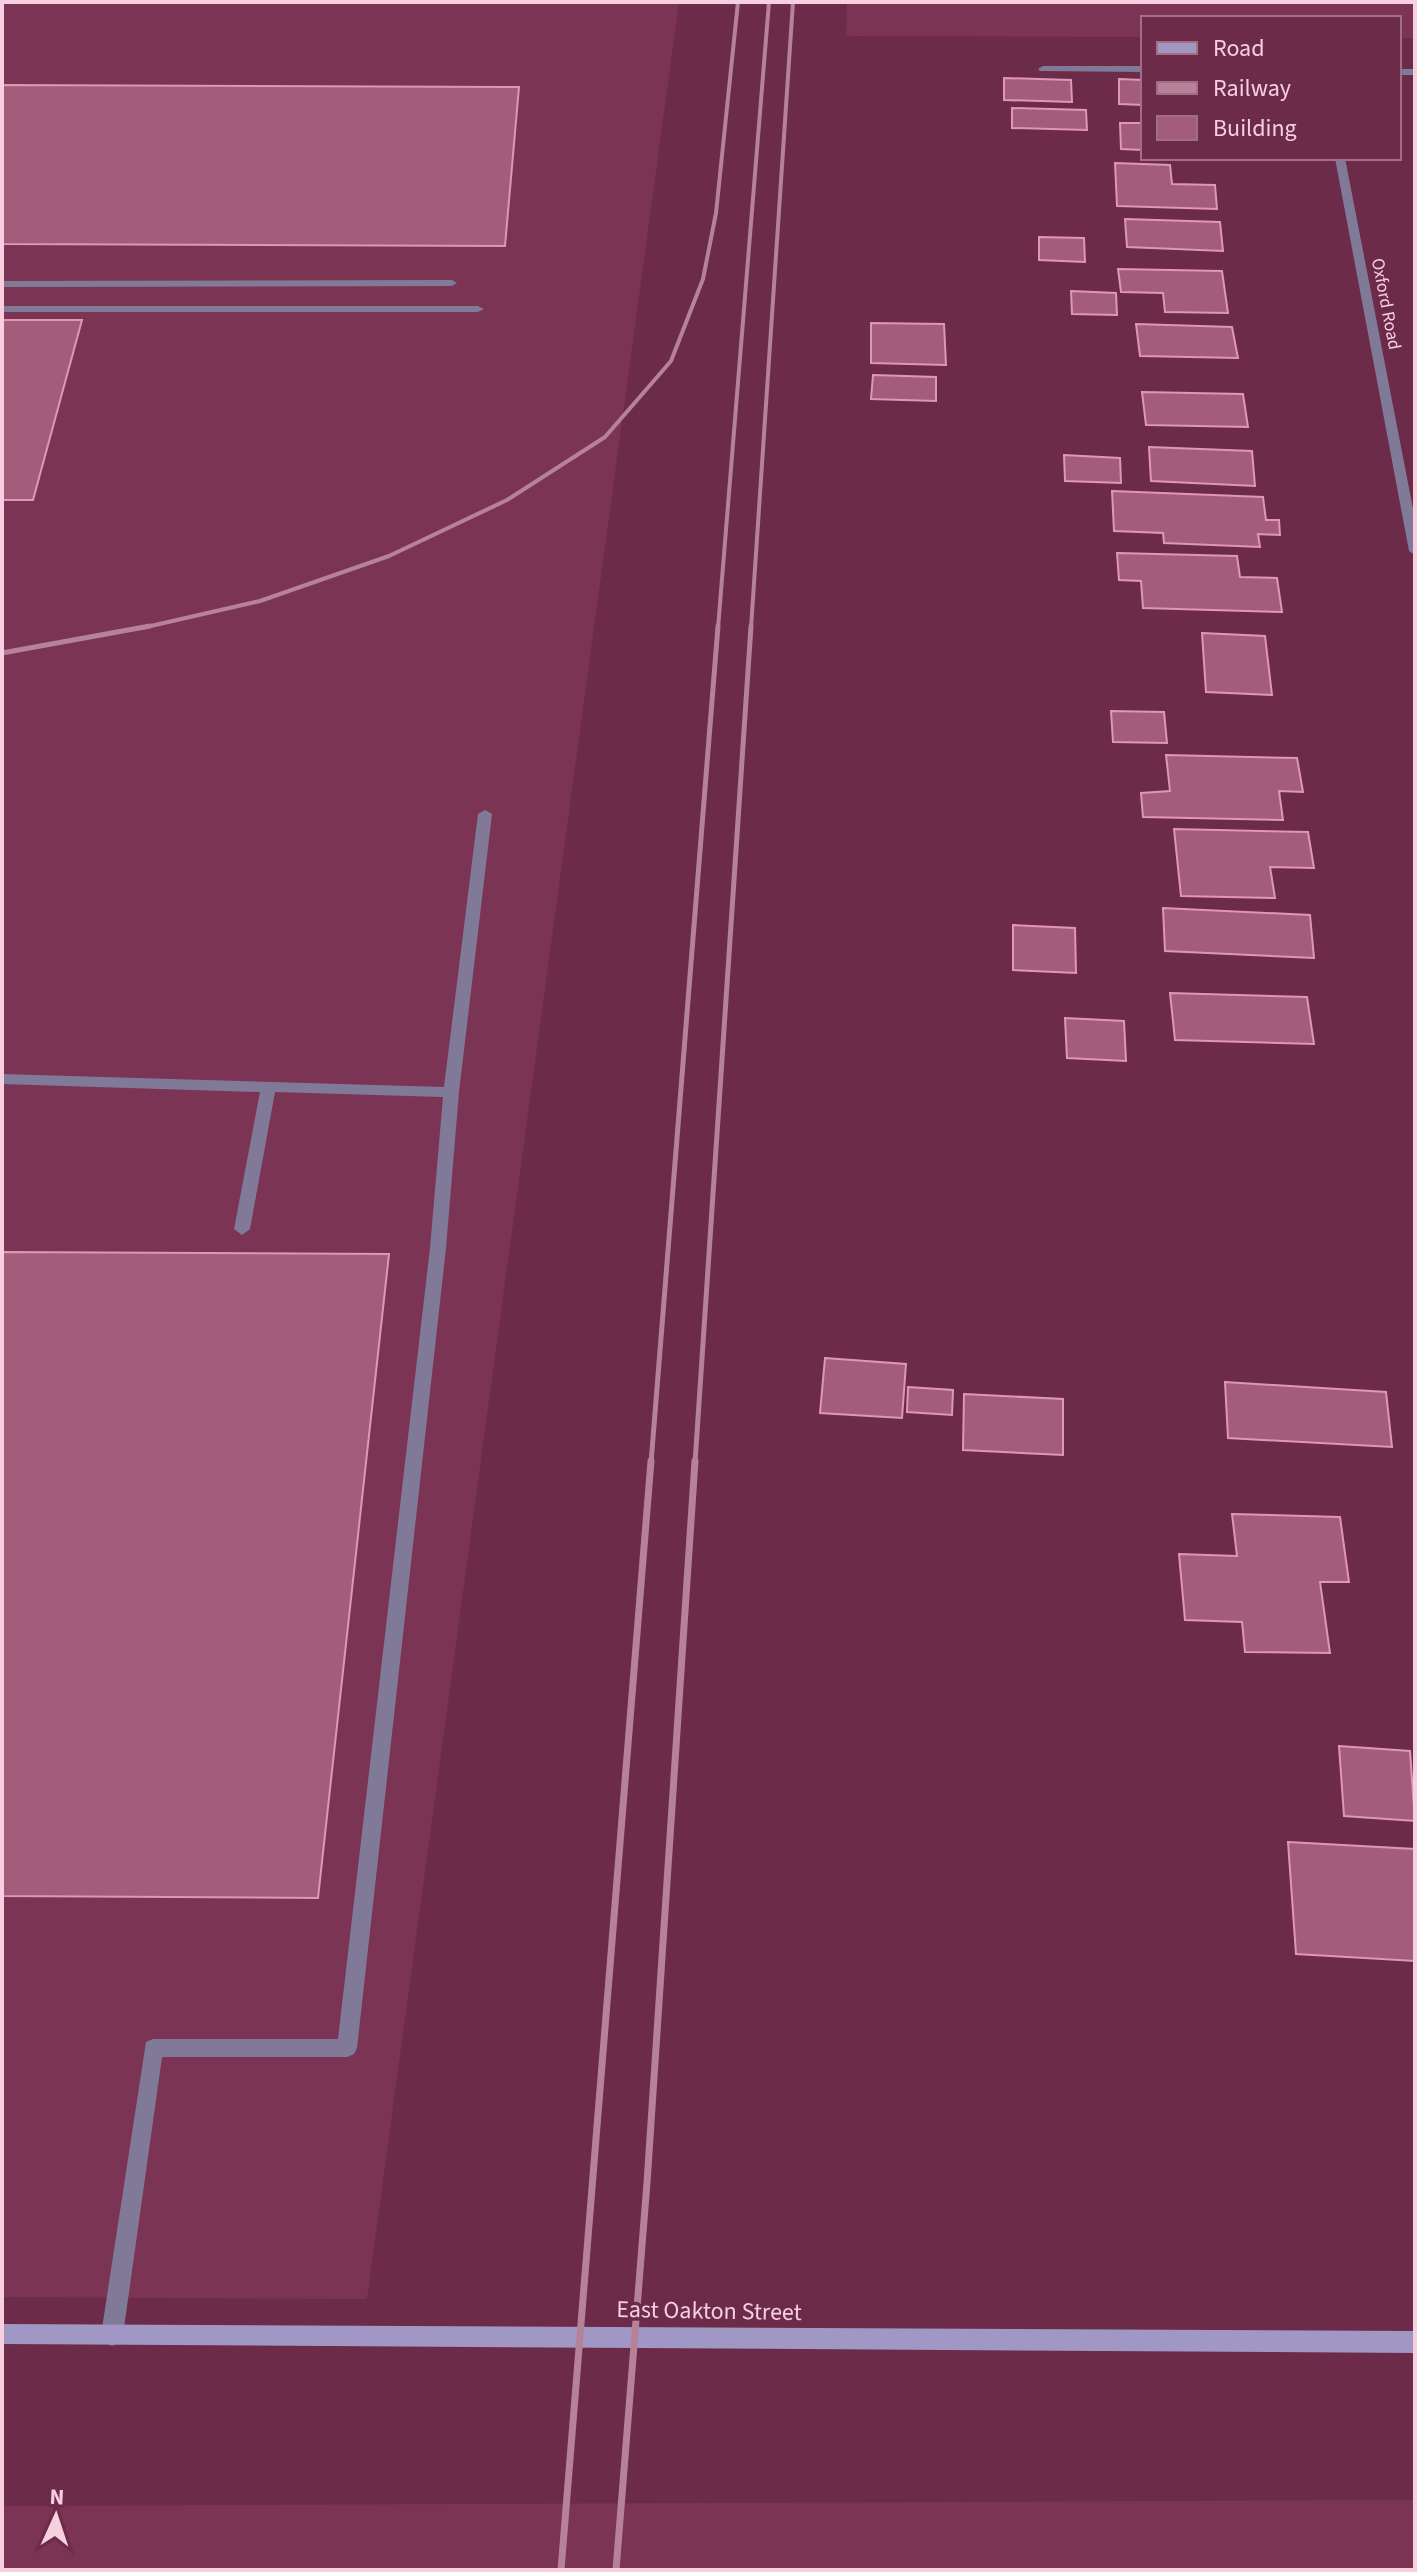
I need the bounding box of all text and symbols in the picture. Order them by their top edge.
legend [1141,16,1401,160]
text: Road [1213,31,1265,66]
text: Railway [1213,71,1291,106]
text: Building [1213,111,1297,146]
street label: Oxford Road [1365,256,1407,352]
street label: East Oakton Street [616,2292,802,2330]
north arrow [16,2476,96,2556]
text: N [49,2481,65,2513]

